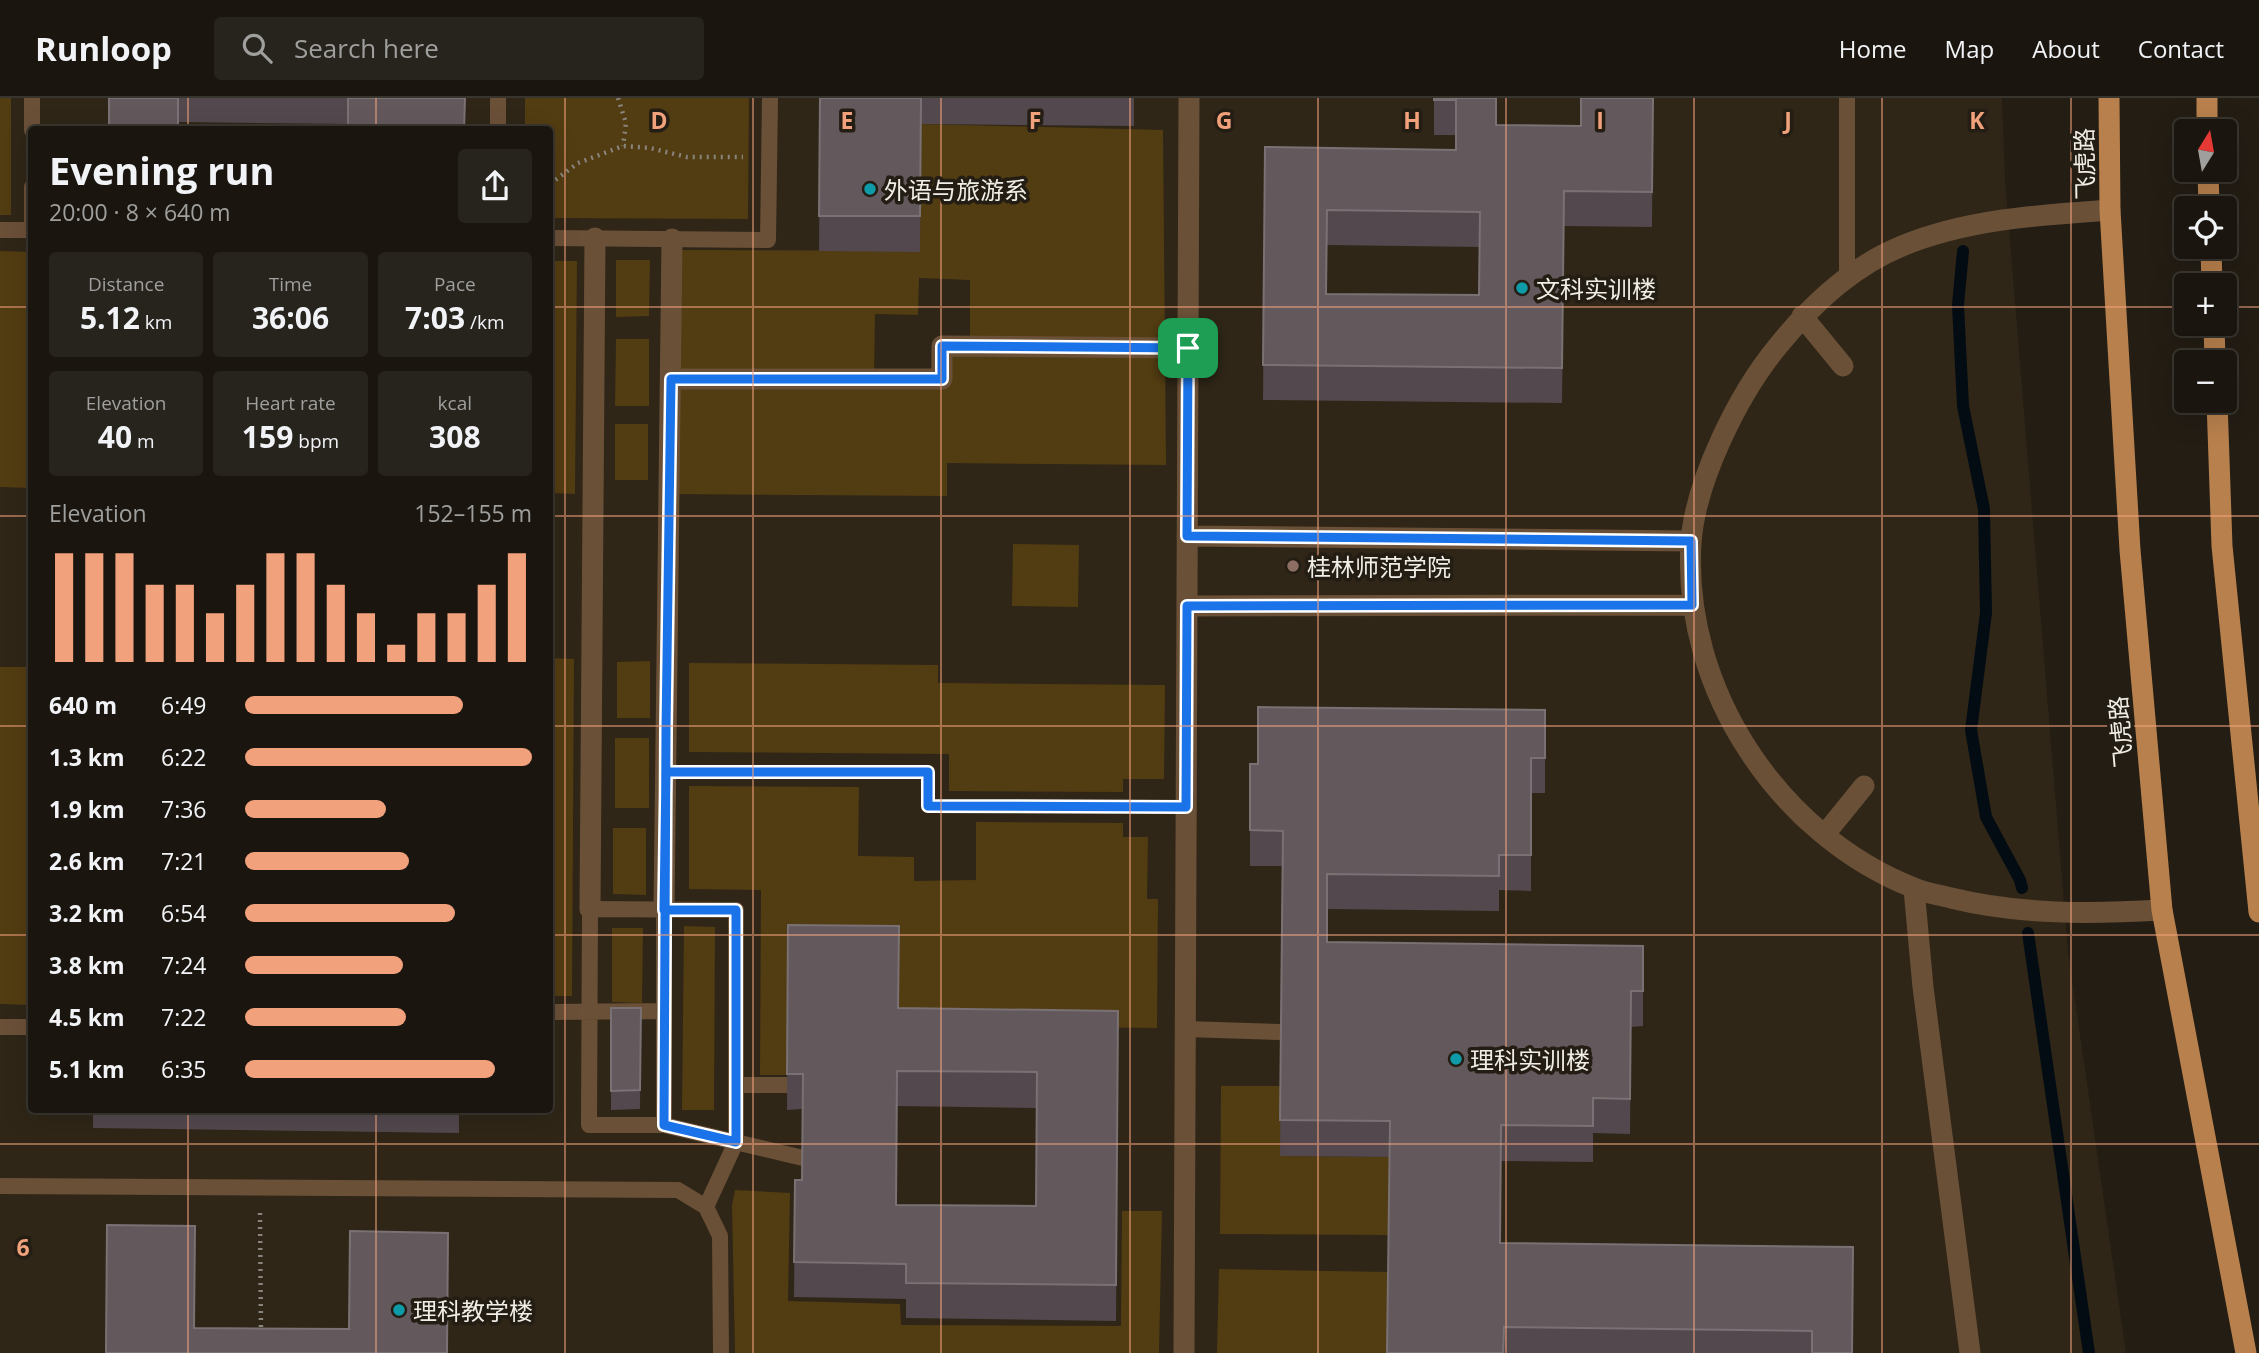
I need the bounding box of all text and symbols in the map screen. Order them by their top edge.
search box [214,17,704,80]
text: Runloop [35,26,172,71]
icon: search [238,29,276,67]
text: Search here [294,30,439,66]
text: Home [1839,32,1907,65]
text: Map [1945,32,1994,65]
text: About [2032,32,2100,65]
text: Contact [2138,32,2224,65]
text: D [650,104,668,136]
text: E [841,104,853,136]
text: F [1029,104,1041,136]
text: G [1216,104,1232,136]
text: H [1403,104,1421,136]
text: I [1596,104,1604,136]
text: J [1782,104,1792,136]
text: K [1969,104,1985,136]
north arrow [2174,119,2236,182]
map controls [2174,119,2237,413]
street label: 飞虎路 [2067,128,2101,200]
text: Evening run [49,144,274,196]
button: share [458,149,532,223]
place label: 外语与旅游系 [884,173,1028,206]
marker: 外语与旅游系 [862,181,878,197]
text: 20:00 · 8 × 640 m [49,196,231,228]
button: locate [2174,196,2237,259]
text: Distance [88,271,164,297]
text: Time [269,271,312,297]
text: Pace [434,271,476,297]
place label: 文科实训楼 [1536,272,1656,305]
button: + [2174,273,2237,336]
marker: 文科实训楼 [1514,280,1530,296]
text: 5.12 [80,297,140,338]
text: 36:06 [252,297,329,338]
text: 7:03 [405,297,465,338]
text: km [140,309,172,335]
text: /km [465,309,505,335]
pin [1158,318,1218,378]
icon: arrive [1169,329,1207,367]
button: − [2174,350,2237,413]
text: Elevation [86,390,167,416]
text: Heart rate [245,390,336,416]
text: kcal [438,390,472,416]
text: 40 [98,416,132,457]
text: 159 [242,416,293,457]
text: 308 [429,416,481,457]
text: m [132,428,155,454]
text: bpm [293,428,339,454]
text: Elevation [49,497,147,529]
text: 152–155 m [414,497,532,529]
place label: 桂林师范学院 [1307,550,1451,583]
marker: 桂林师范学院 [1285,558,1301,574]
text: 640 m [49,689,117,721]
text: 6:49 [161,689,207,721]
street label: 飞虎路 [2100,695,2140,769]
text: 1.3 km [49,741,125,773]
text: 6:22 [161,741,207,773]
text: 1.9 km [49,793,125,825]
text: 7:36 [161,793,207,825]
text: 2.6 km [49,845,125,877]
text: 7:21 [161,845,207,877]
text: 3.2 km [49,897,125,929]
text: 6:54 [161,897,207,929]
text: 3.8 km [49,949,125,981]
text: 7:24 [161,949,207,981]
text: 4.5 km [49,1001,125,1033]
text: 7:22 [161,1001,207,1033]
place label: 理科实训楼 [1470,1043,1590,1076]
marker: 理科实训楼 [1448,1051,1464,1067]
text: 5.1 km [49,1053,125,1085]
text: 6:35 [161,1053,207,1085]
text: 6 [16,1231,30,1263]
place label: 理科教学楼 [413,1294,533,1327]
marker: 理科教学楼 [391,1302,407,1318]

